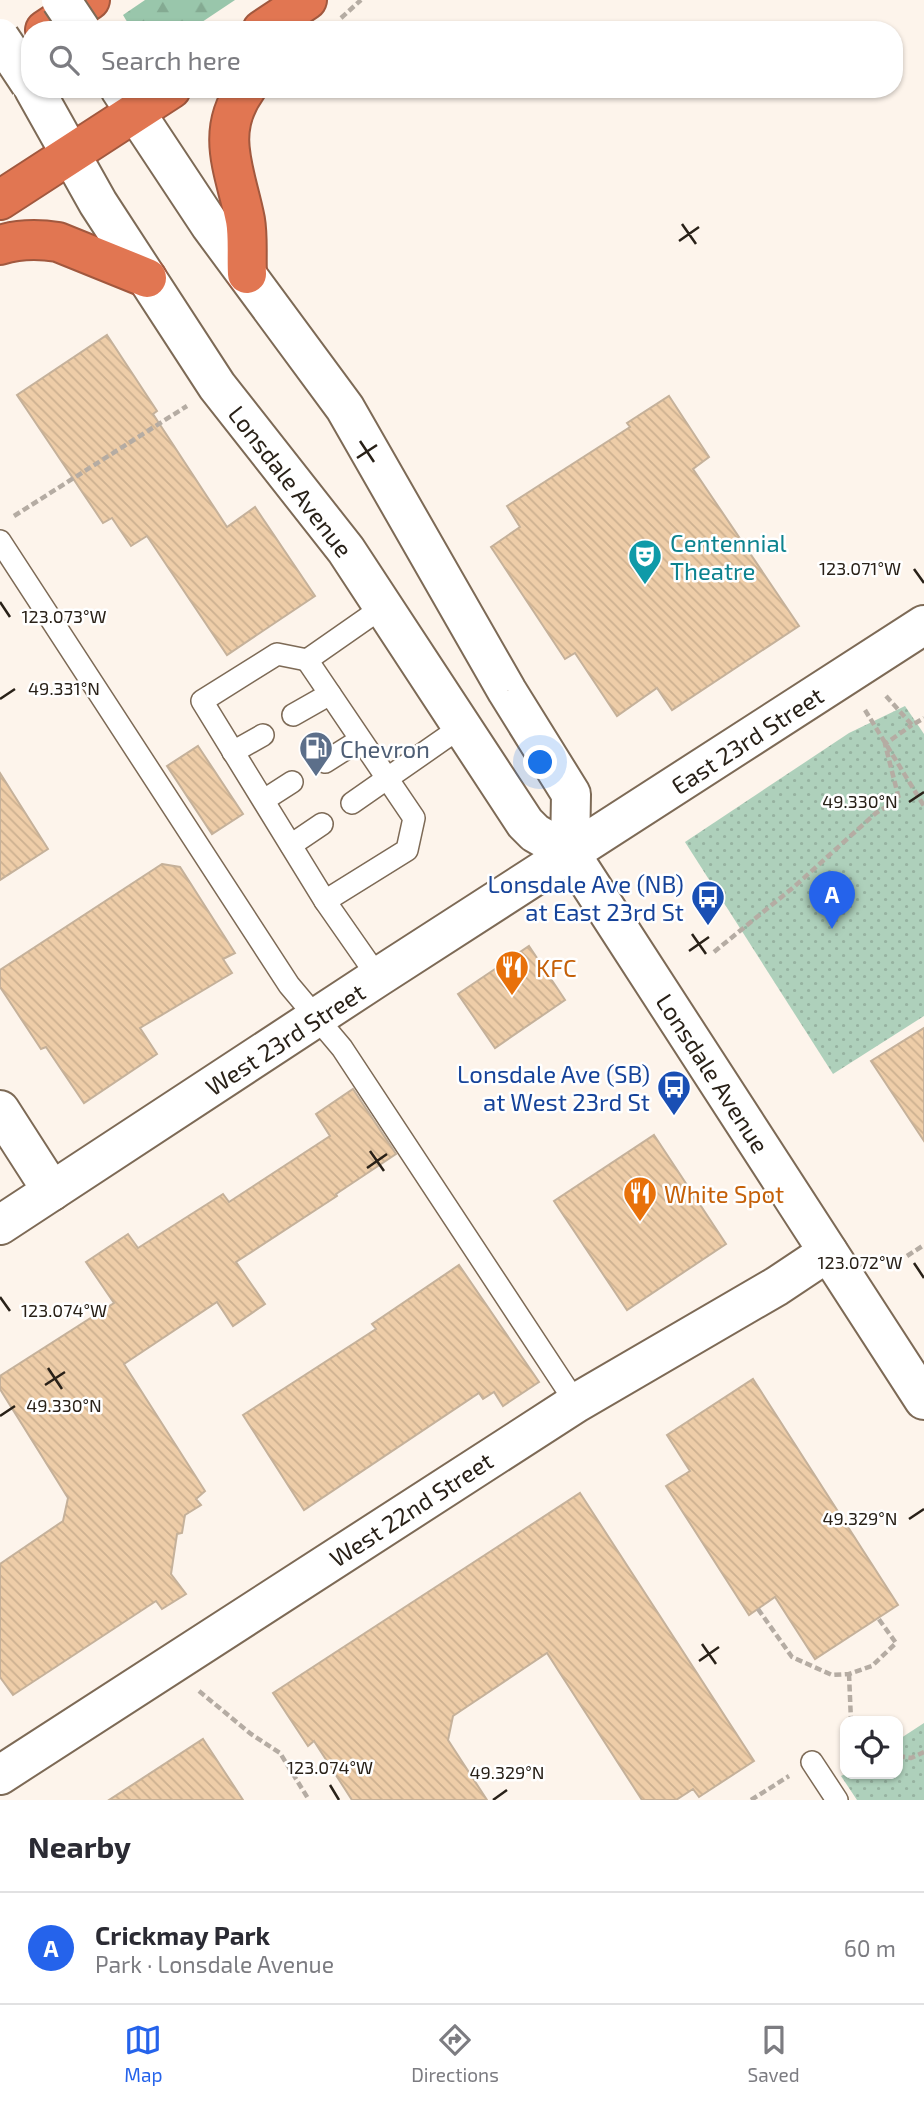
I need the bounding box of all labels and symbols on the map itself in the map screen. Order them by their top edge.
street label: Lonsdale Avenue [223,399,359,563]
place label: Centennial Theatre [670,528,787,585]
theatre icon: Centennial Theatre [626,537,664,586]
text: 123.071°W [819,557,901,579]
text: 123.073°W [21,605,107,627]
text: 49.331°N [28,677,100,699]
street label: East 23rd Street [666,680,828,800]
fuel station icon: Chevron [297,729,335,778]
place label: Chevron [340,734,430,763]
your location [523,745,557,779]
text: 49.330°N [822,790,898,812]
place label: Lonsdale Ave (NB) at East 23rd St [488,869,684,926]
pin: A [809,871,855,929]
bus stop icon: Lonsdale Ave (NB) at East 23rd St [689,878,727,927]
restaurant icon: KFC [493,948,531,997]
place label: KFC [536,953,577,982]
street label: West 23rd Street [200,977,370,1101]
street label: Lonsdale Avenue [651,988,775,1158]
place label: Lonsdale Ave (SB) at West 23rd St [457,1059,650,1116]
bus stop icon: Lonsdale Ave (SB) at West 23rd St [655,1068,693,1117]
restaurant icon: White Spot [621,1174,659,1223]
place label: White Spot [664,1179,784,1208]
text: 123.072°W [817,1251,903,1273]
text: 123.074°W [21,1299,107,1321]
text: 49.330°N [26,1394,102,1416]
street label: West 22nd Street [324,1445,498,1573]
text: 49.329°N [822,1507,898,1529]
text: 123.074°W [287,1756,373,1778]
text: 49.329°N [469,1761,545,1783]

